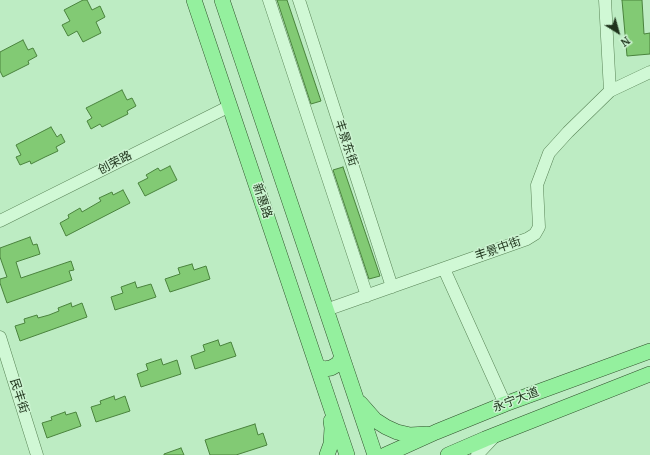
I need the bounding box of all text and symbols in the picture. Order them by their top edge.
north arrow [598,12,638,52]
text: N [618,33,633,50]
street label: 丰景东街 [332,118,360,168]
street label: 创荣路 [96,148,134,178]
street label: 新惠路 [249,182,275,220]
street label: 丰景中街 [473,234,523,264]
street label: 民丰街 [7,377,31,415]
street label: 永宁大道 [491,385,541,415]

